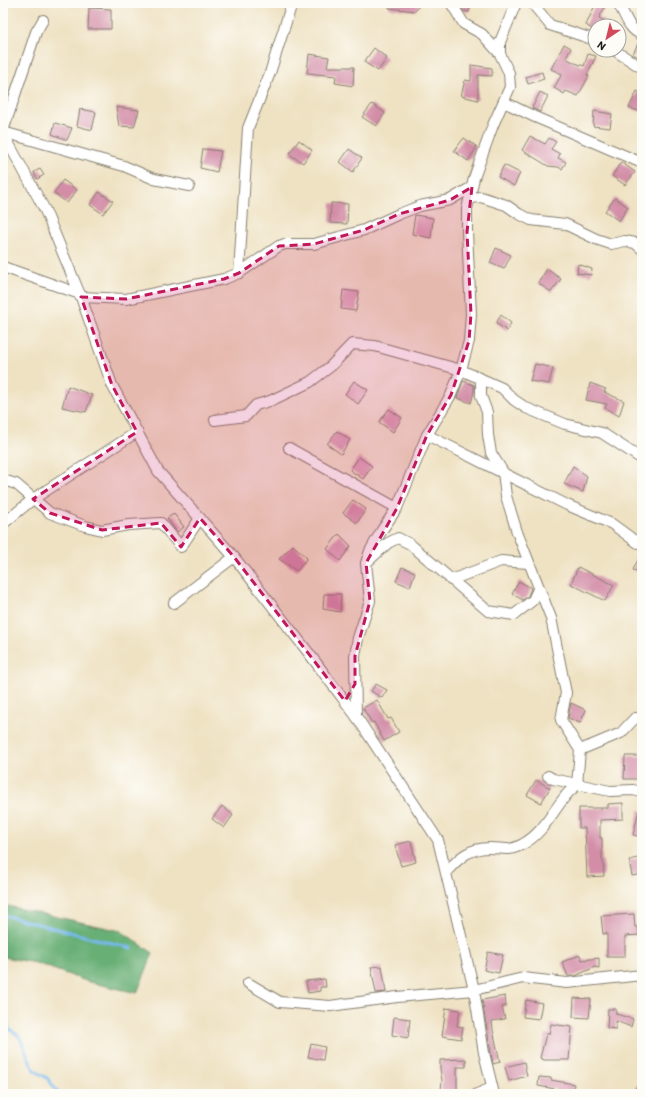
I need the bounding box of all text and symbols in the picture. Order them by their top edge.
north arrow [587,18,627,58]
text: N [595,38,608,53]

